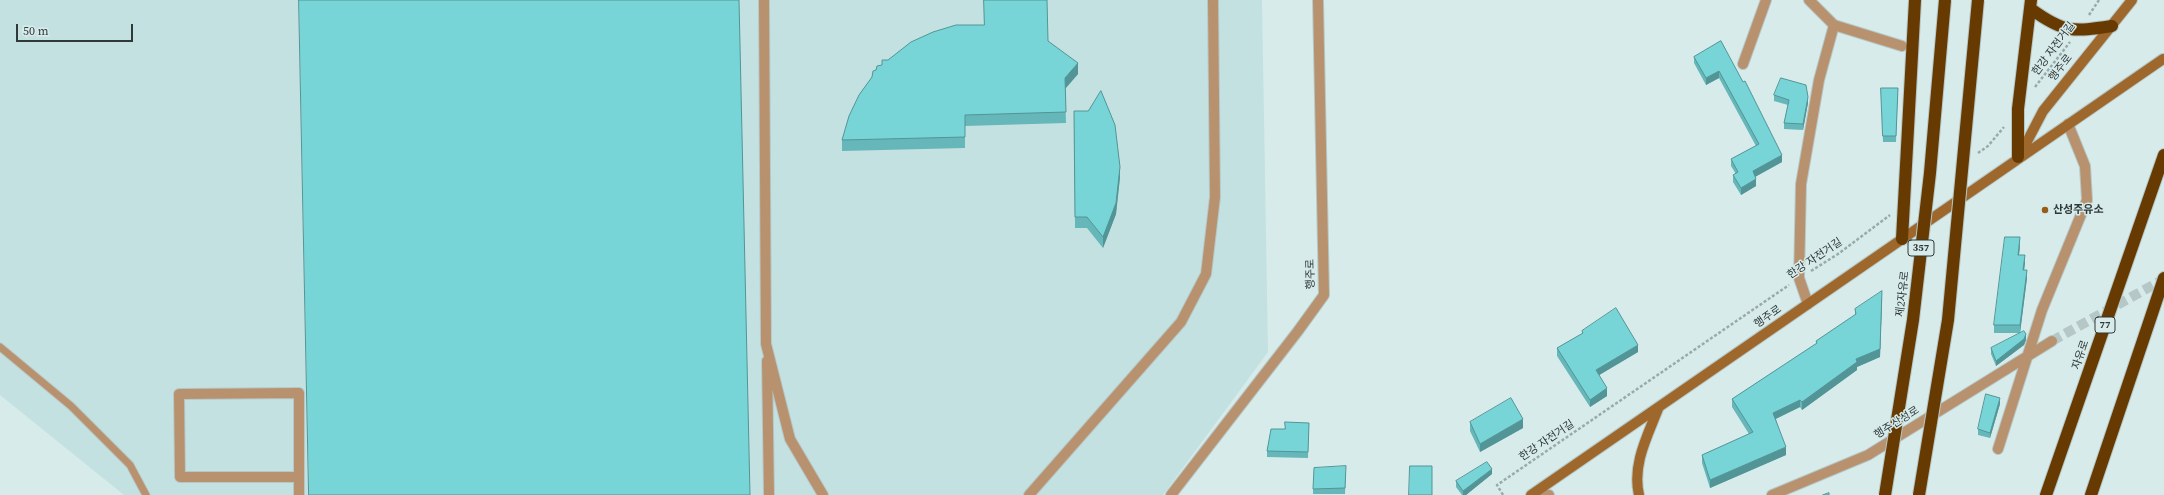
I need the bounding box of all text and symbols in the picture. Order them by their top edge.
scale bar [18,16,135,42]
street label: 한강 자전거길 [2030,20,2078,78]
text: 50 m [23,23,49,39]
street label: 행주로 [2046,52,2076,84]
place label: 산성주유소 [2053,203,2104,217]
marker: 산성주유소 [2040,205,2050,215]
street label: 한강 자전거길 [1785,236,1845,282]
road number: 357 [1908,240,1934,256]
street label: 행주로 [1304,259,1318,289]
street label: 제2자유로 [1894,270,1912,318]
street label: 행주로 [1752,303,1784,331]
road number: 77 [2095,317,2115,333]
street label: 자유로 [2070,338,2092,372]
street label: 행주산성로 [1872,404,1922,442]
street label: 한강 자전거길 [1517,418,1577,464]

